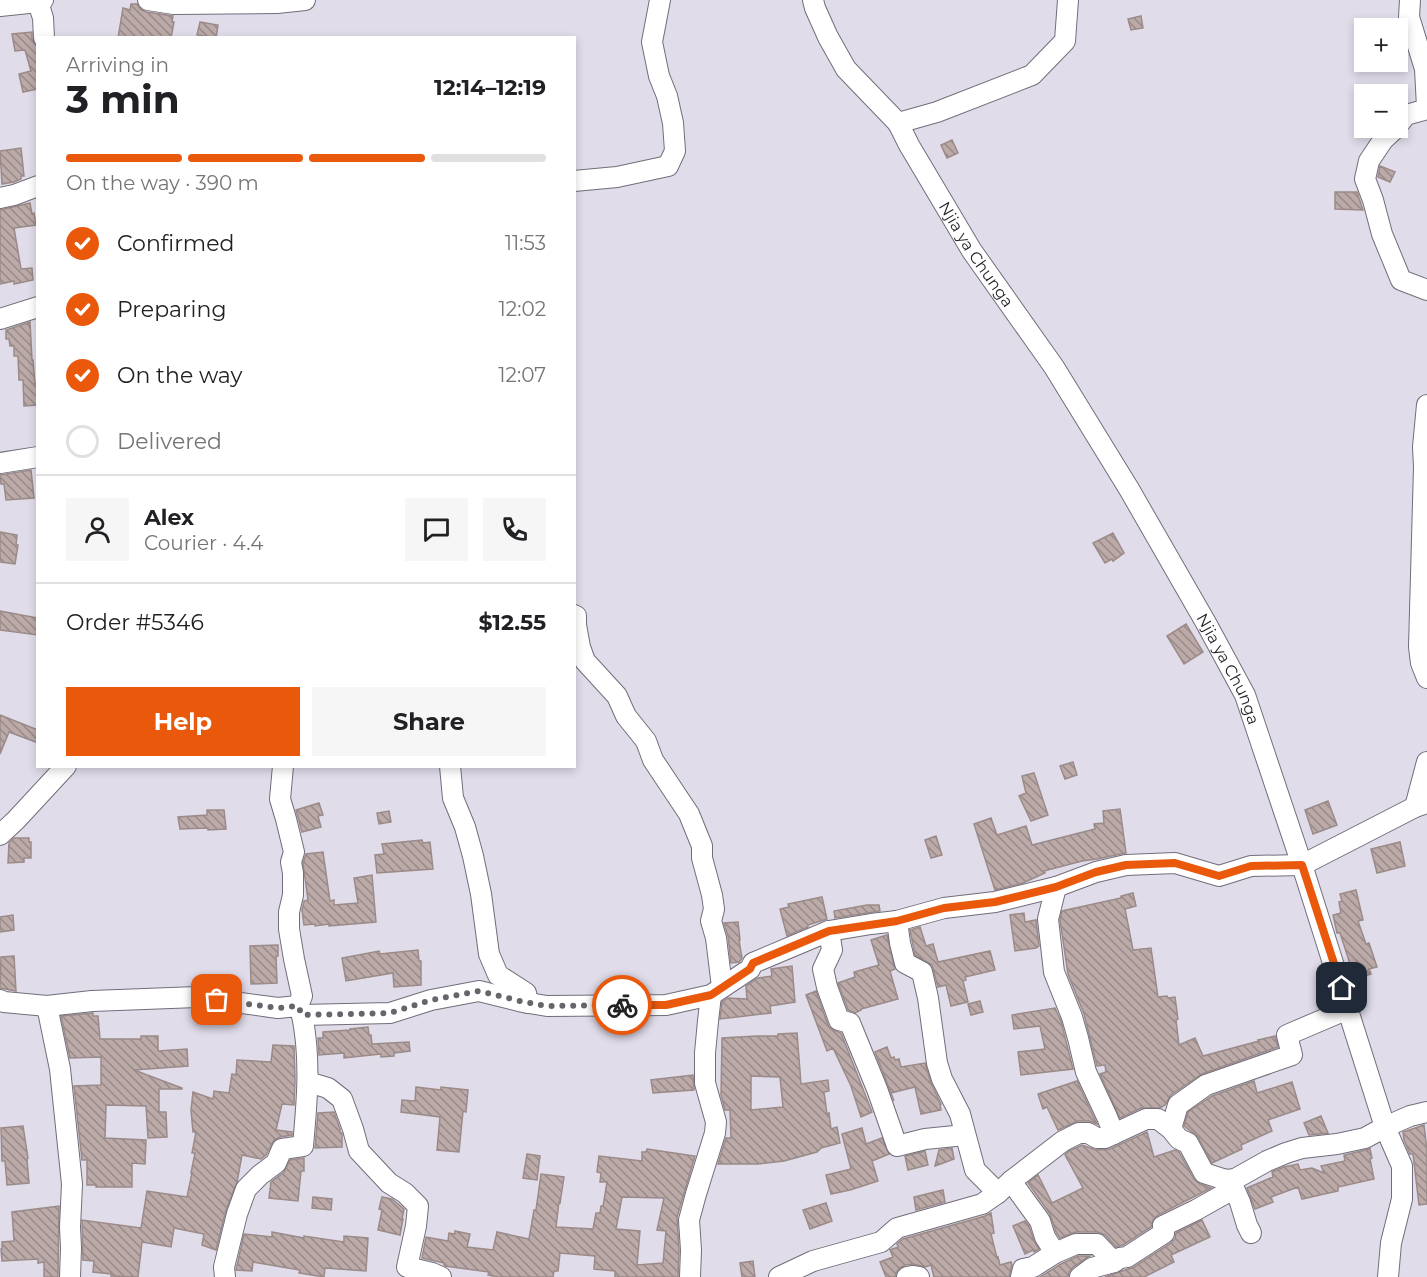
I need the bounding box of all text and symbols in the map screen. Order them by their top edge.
map controls [1354,18,1408,138]
button: + [1354,18,1408,72]
text: Arriving in [66,53,169,77]
text: 12:14–12:19 [434,74,546,101]
text: 3 min [66,75,180,123]
button: − [1354,84,1408,138]
text: On the way · 390 m [66,171,259,195]
street label: Njia ya Chunga [935,198,1017,311]
icon: check [66,227,99,260]
text: Confirmed [117,230,234,257]
text: 11:53 [505,231,546,255]
icon: check [66,293,99,326]
text: Preparing [117,296,226,323]
text: 12:02 [499,297,546,321]
icon: check [66,359,99,392]
text: On the way [117,362,242,389]
text: 12:07 [498,363,546,387]
text: Delivered [117,428,222,455]
button: person [66,498,129,561]
button: chat [405,498,468,561]
button: phone [483,498,546,561]
text: Alex [144,504,194,531]
text: Courier · 4.4 [144,531,263,555]
text: Order #5346 [66,609,204,636]
text: $12.55 [479,609,546,636]
street label: Njia ya Chunga [1193,610,1263,727]
button: Help [66,687,300,756]
button: Share [312,687,546,756]
pin [1316,962,1367,1013]
icon: home [1325,971,1358,1004]
pin [191,974,242,1025]
courier [592,975,652,1035]
icon: bag [200,983,233,1016]
icon: bike [606,989,639,1022]

